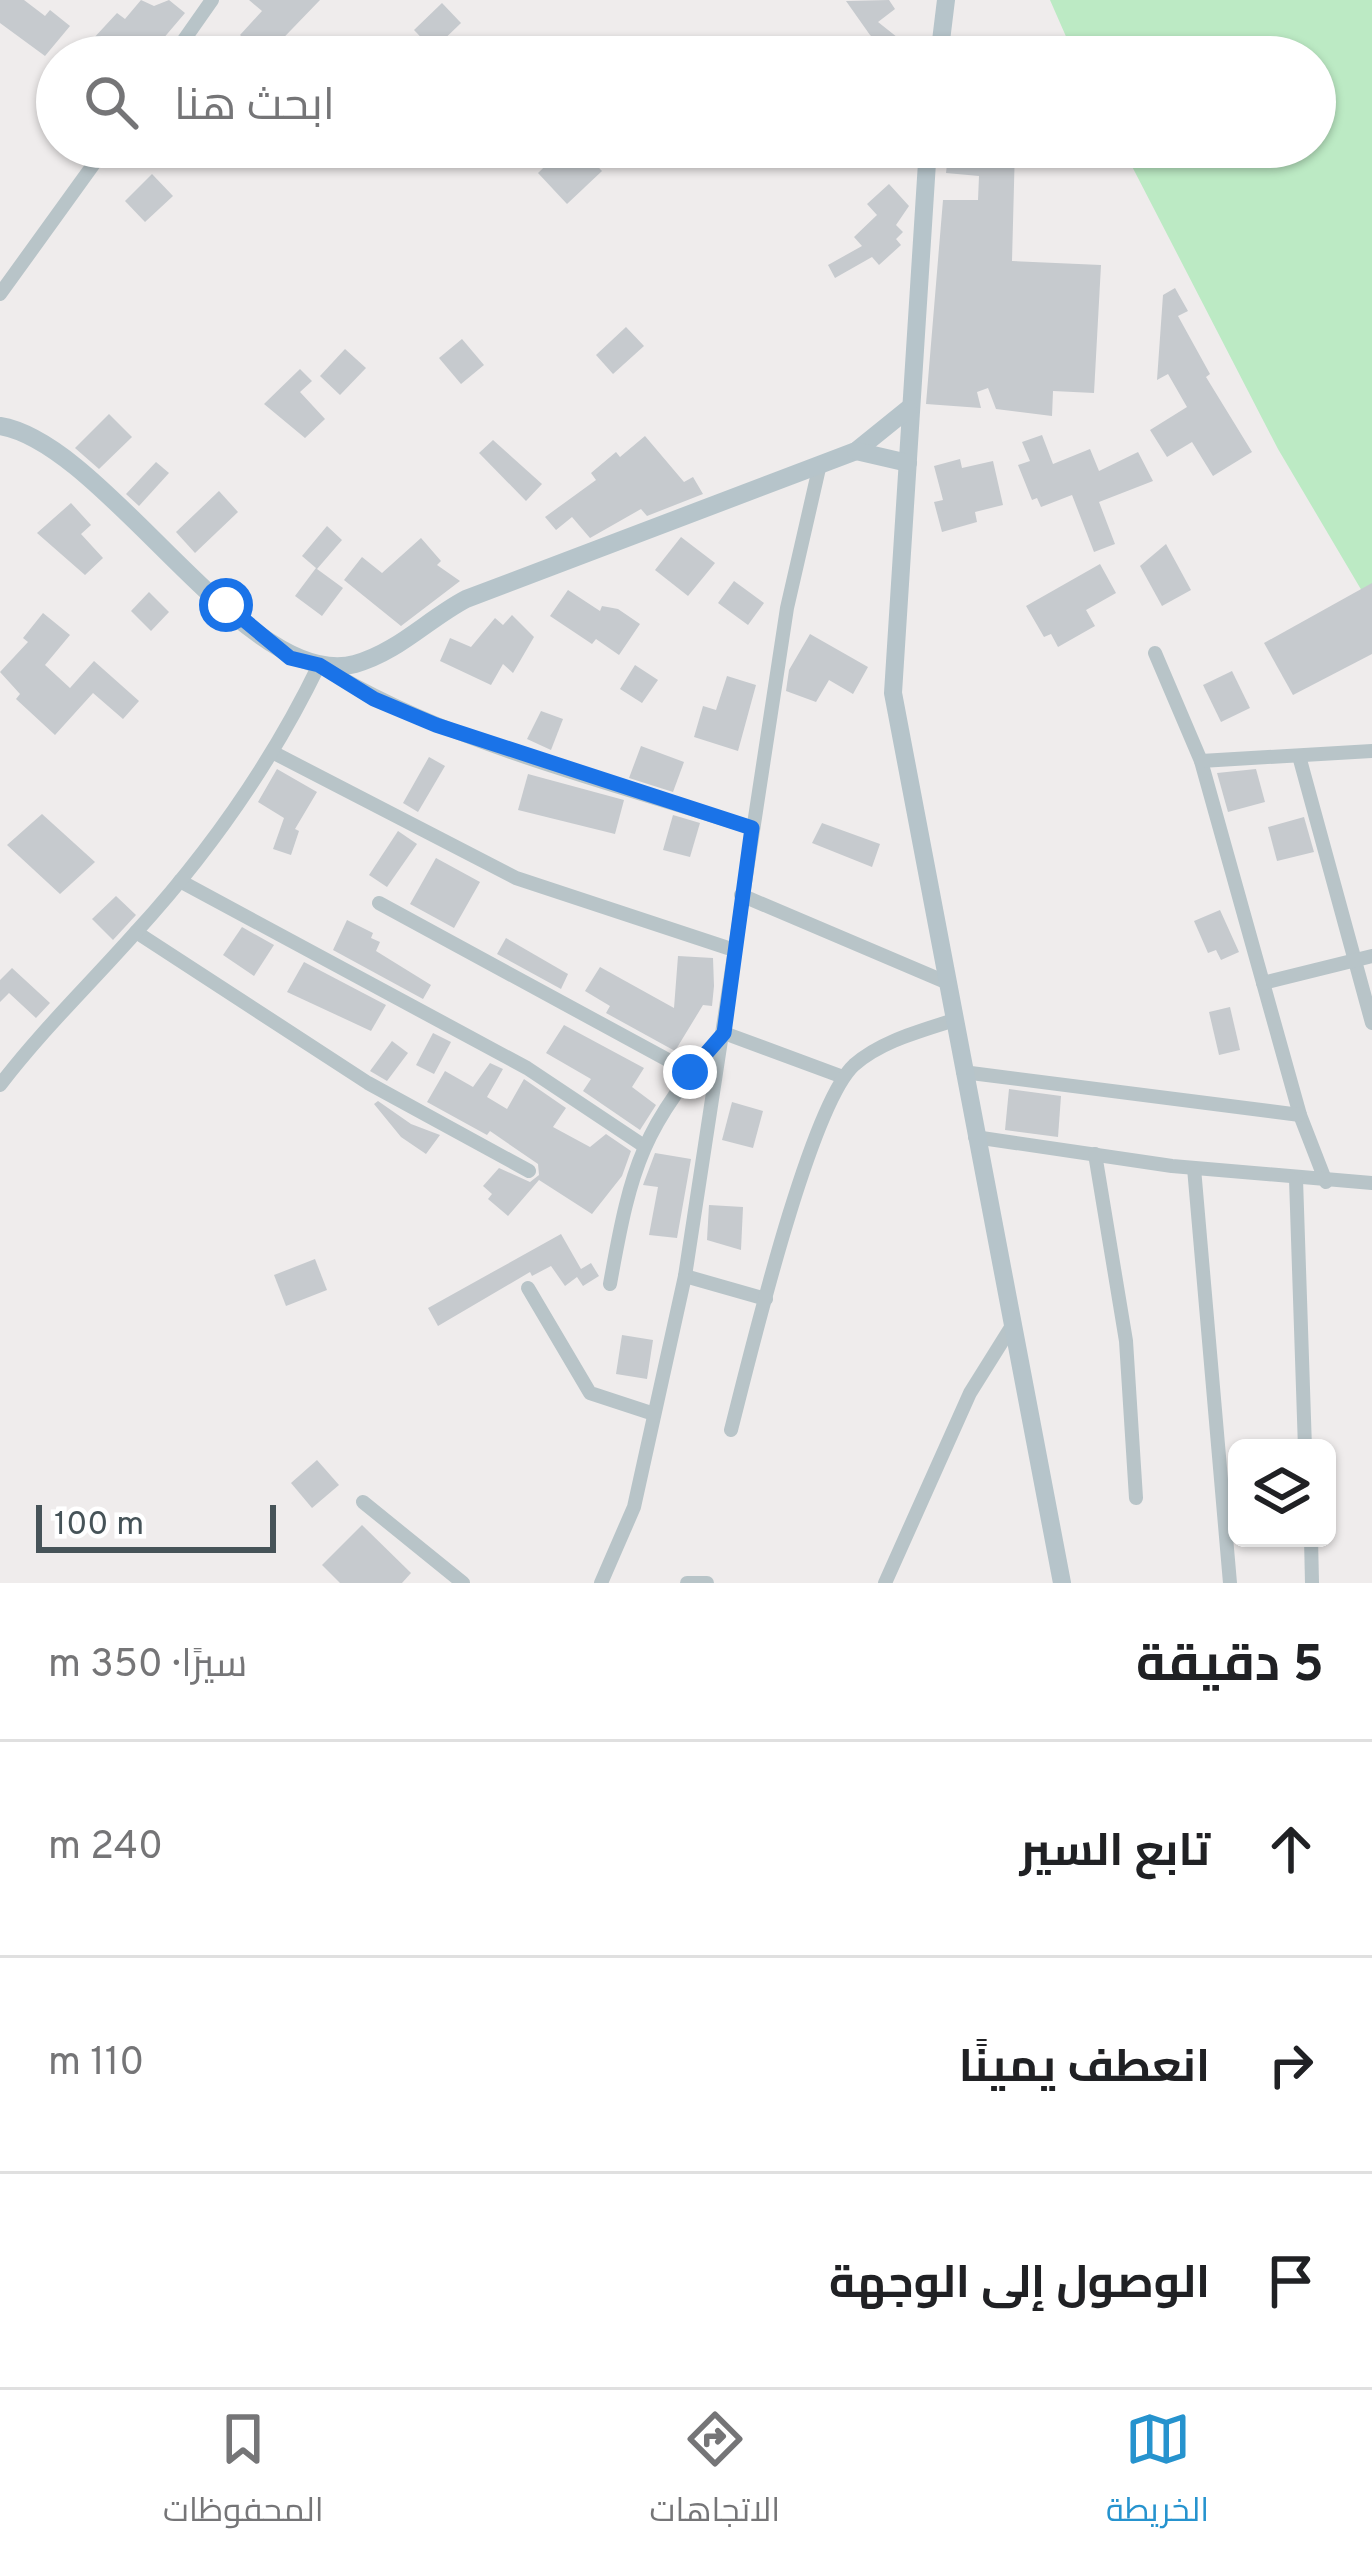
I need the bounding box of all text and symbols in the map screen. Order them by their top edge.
search box [36,36,1336,168]
icon: search [78,69,144,135]
text: ابحث هنا [174,79,335,136]
route start [199,578,253,632]
route end [663,1045,717,1099]
map controls [1228,1439,1336,1547]
button: layers [1228,1439,1336,1547]
scale bar [36,1499,276,1552]
text: 100 m [54,1505,144,1547]
text: 5 دقيقة [1136,1635,1324,1700]
text: سيرًا · 350 m [48,1642,247,1691]
icon: ahead [1258,1816,1324,1882]
text: 240 m [48,1824,163,1873]
text: تابع السير [1020,1825,1210,1882]
icon: right [1258,2032,1324,2098]
text: 110 m [48,2040,144,2089]
text: انعطف يمينًا [959,2041,1210,2098]
icon: arrive [1258,2248,1324,2314]
text: الوصول إلى الوجهة [829,2257,1210,2314]
tab: المحفوظات [163,2406,324,2540]
tab: الاتجاهات [649,2406,780,2540]
tab: الخريطة [1106,2406,1209,2540]

